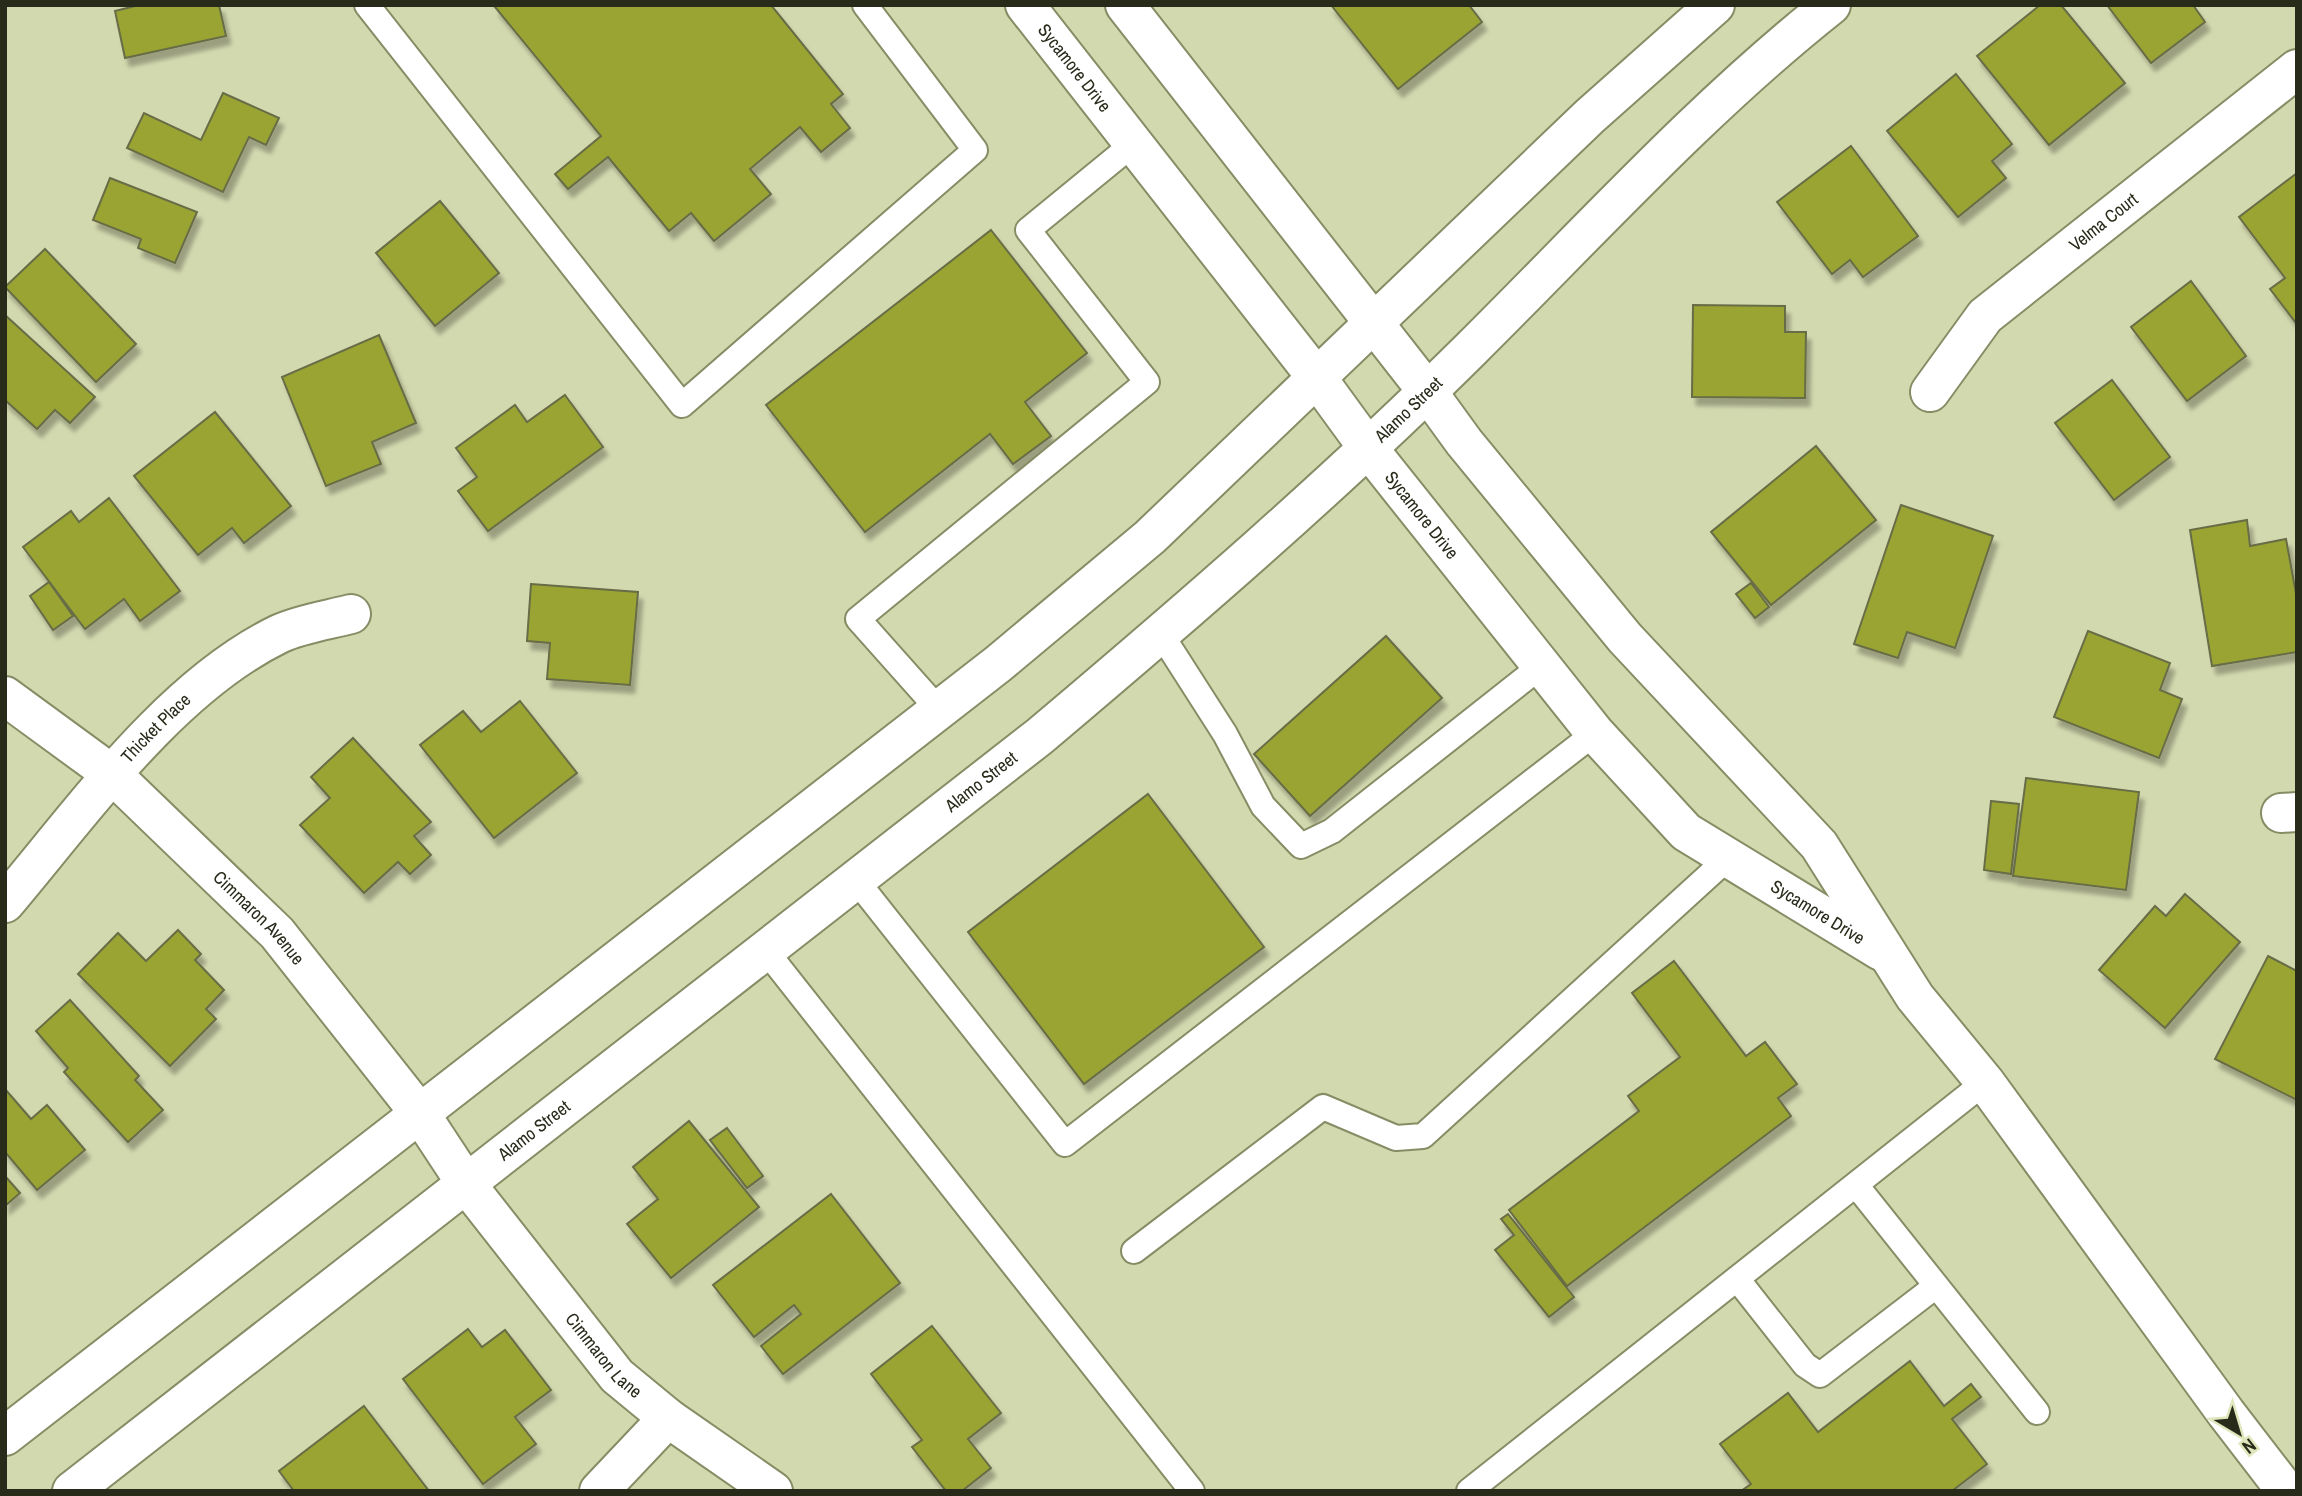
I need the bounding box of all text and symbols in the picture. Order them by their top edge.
street label: Sycamore Drive [1032,18,1117,117]
street label: Velma Court [2064,187,2143,257]
street label: Alamo Street [1368,371,1448,448]
street label: Sycamore Drive [1379,466,1465,564]
street label: Thicket Place [115,687,196,768]
street label: Alamo Street [939,745,1022,818]
street label: Cimmaron Avenue [208,865,310,970]
street label: Sycamore Drive [1766,874,1870,950]
street label: Alamo Street [492,1094,575,1167]
street label: Cimmaron Lane [560,1307,647,1404]
north arrow [2204,1398,2274,1468]
text: N [2237,1433,2262,1460]

